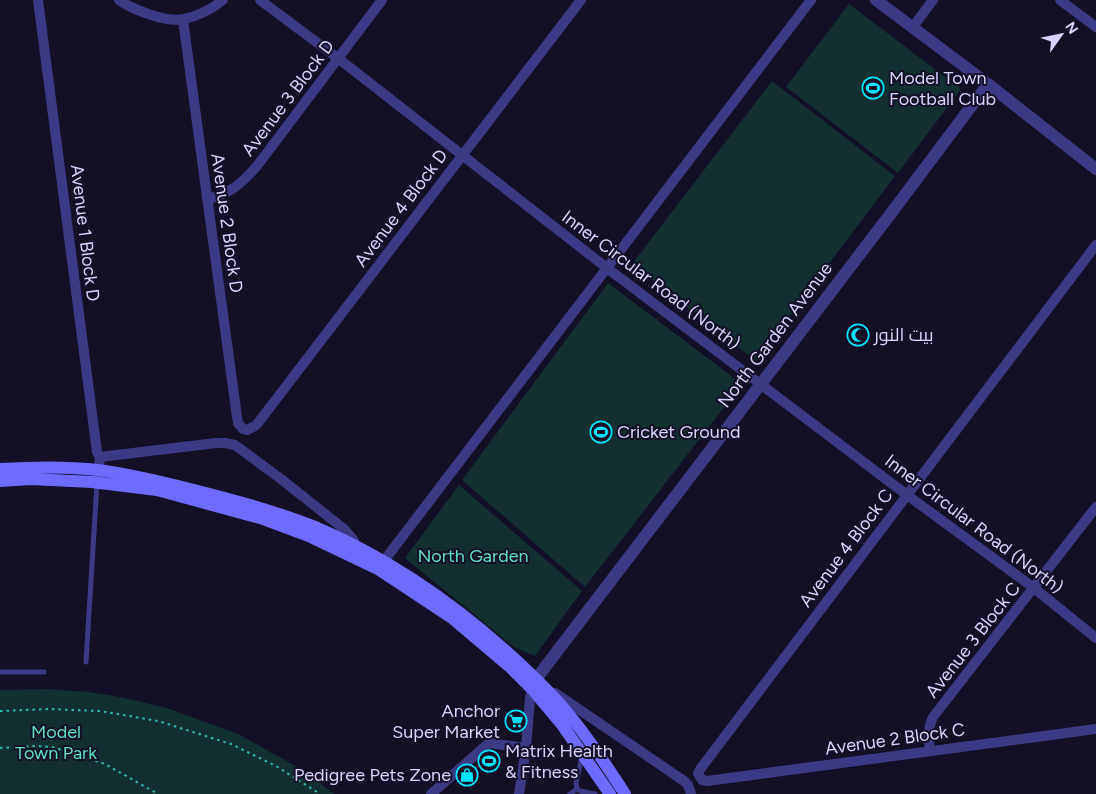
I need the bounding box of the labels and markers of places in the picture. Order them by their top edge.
place label: Model Town Football Club [889,67,996,110]
sports icon: Model Town Football Club [861,76,885,100]
mosque icon: بیت النور [846,323,870,347]
place label: بیت النور [873,324,933,346]
sports icon: Cricket Ground [589,420,613,444]
place label: Cricket Ground [617,421,740,443]
place label: Anchor Super Market [392,700,500,743]
supermarket icon: Anchor Super Market [504,709,528,733]
place label: Matrix Health & Fitness [505,740,613,783]
sports icon: Matrix Health & Fitness [477,749,501,773]
shop icon: Pedigree Pets Zone [455,763,479,787]
place label: Pedigree Pets Zone [294,764,451,786]

